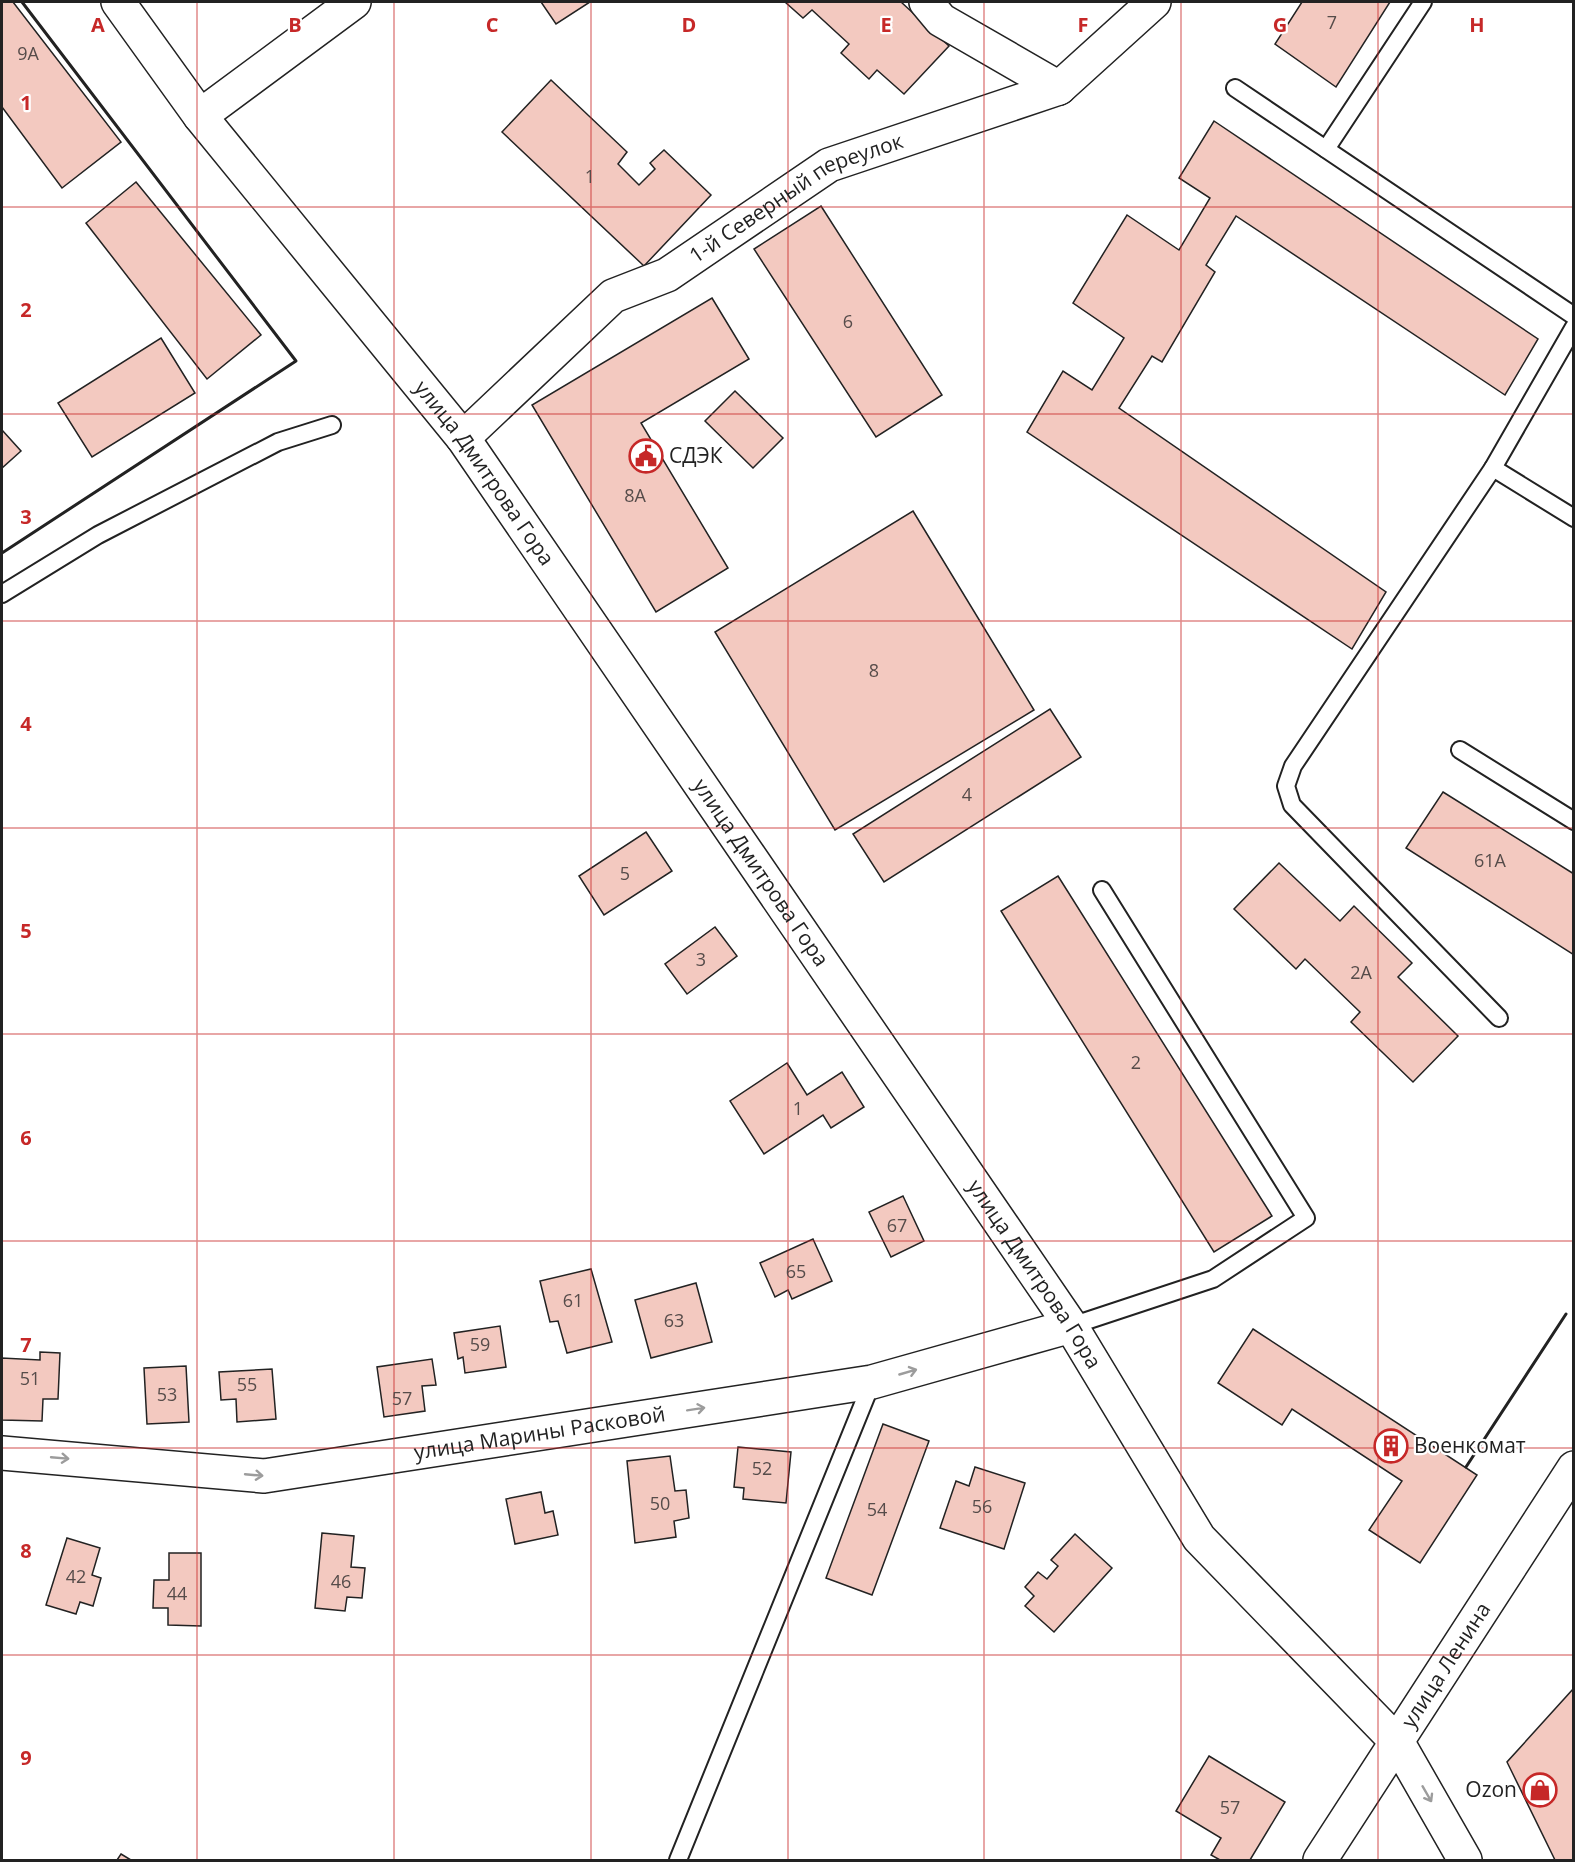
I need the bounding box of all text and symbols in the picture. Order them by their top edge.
house number: 7 [1327,10,1337,34]
text: A [91,11,105,38]
text: B [288,11,302,38]
text: C [486,11,499,38]
text: D [682,11,696,38]
text: E [880,11,892,38]
text: F [1078,11,1088,38]
text: G [1273,11,1287,38]
text: H [1469,11,1485,38]
house number: 9А [17,41,39,65]
text: 1 [20,89,32,116]
street label: 1-й Северный переулок [683,126,907,269]
house number: 1 [585,164,595,188]
text: 2 [20,296,32,323]
house number: 6 [843,309,853,333]
street label: улица Дмитрова Гора [409,374,561,571]
public building icon: СДЭК [628,438,664,474]
place label: СДЭК [669,441,723,469]
house number: 8А [624,483,646,507]
text: 3 [20,503,32,530]
house number: 8 [869,658,879,682]
text: 4 [20,710,32,737]
street label: улица Дмитрова Гора [687,773,836,972]
house number: 4 [962,782,972,806]
house number: 61А [1474,848,1507,872]
house number: 5 [620,861,630,885]
text: 5 [20,917,32,944]
house number: 3 [696,947,706,971]
house number: 2А [1350,960,1372,984]
house number: 2 [1131,1050,1141,1074]
house number: 1 [793,1096,803,1120]
text: 6 [20,1124,32,1151]
street label: улица Дмитрова Гора [962,1174,1108,1374]
house number: 67 [887,1213,907,1237]
house number: 65 [786,1259,806,1283]
house number: 61 [563,1288,583,1312]
house number: 63 [664,1308,684,1332]
text: 7 [20,1331,32,1358]
house number: 59 [470,1332,490,1356]
house number: 51 [20,1366,40,1390]
one-way arrow [898,1366,917,1377]
house number: 55 [237,1372,257,1396]
house number: 53 [157,1382,177,1406]
house number: 57 [392,1386,412,1410]
street label: улица Марины Расковой [412,1399,667,1466]
one-way arrow [685,1404,705,1415]
building icon: Военкомат [1373,1428,1409,1464]
place label: Военкомат [1414,1431,1526,1459]
one-way arrow [49,1453,69,1464]
house number: 52 [752,1456,772,1480]
one-way arrow [244,1470,263,1481]
house number: 50 [650,1491,670,1515]
house number: 56 [972,1494,992,1518]
house number: 54 [867,1497,887,1521]
text: 8 [20,1537,32,1564]
house number: 42 [66,1564,86,1588]
house number: 46 [331,1569,351,1593]
house number: 44 [167,1581,187,1605]
street label: улица Ленина [1394,1597,1496,1733]
text: 9 [20,1744,32,1771]
shop icon: Ozon [1522,1772,1558,1808]
place label: Ozon [1465,1775,1517,1803]
one-way arrow [1421,1785,1433,1802]
house number: 57 [1220,1795,1240,1819]

